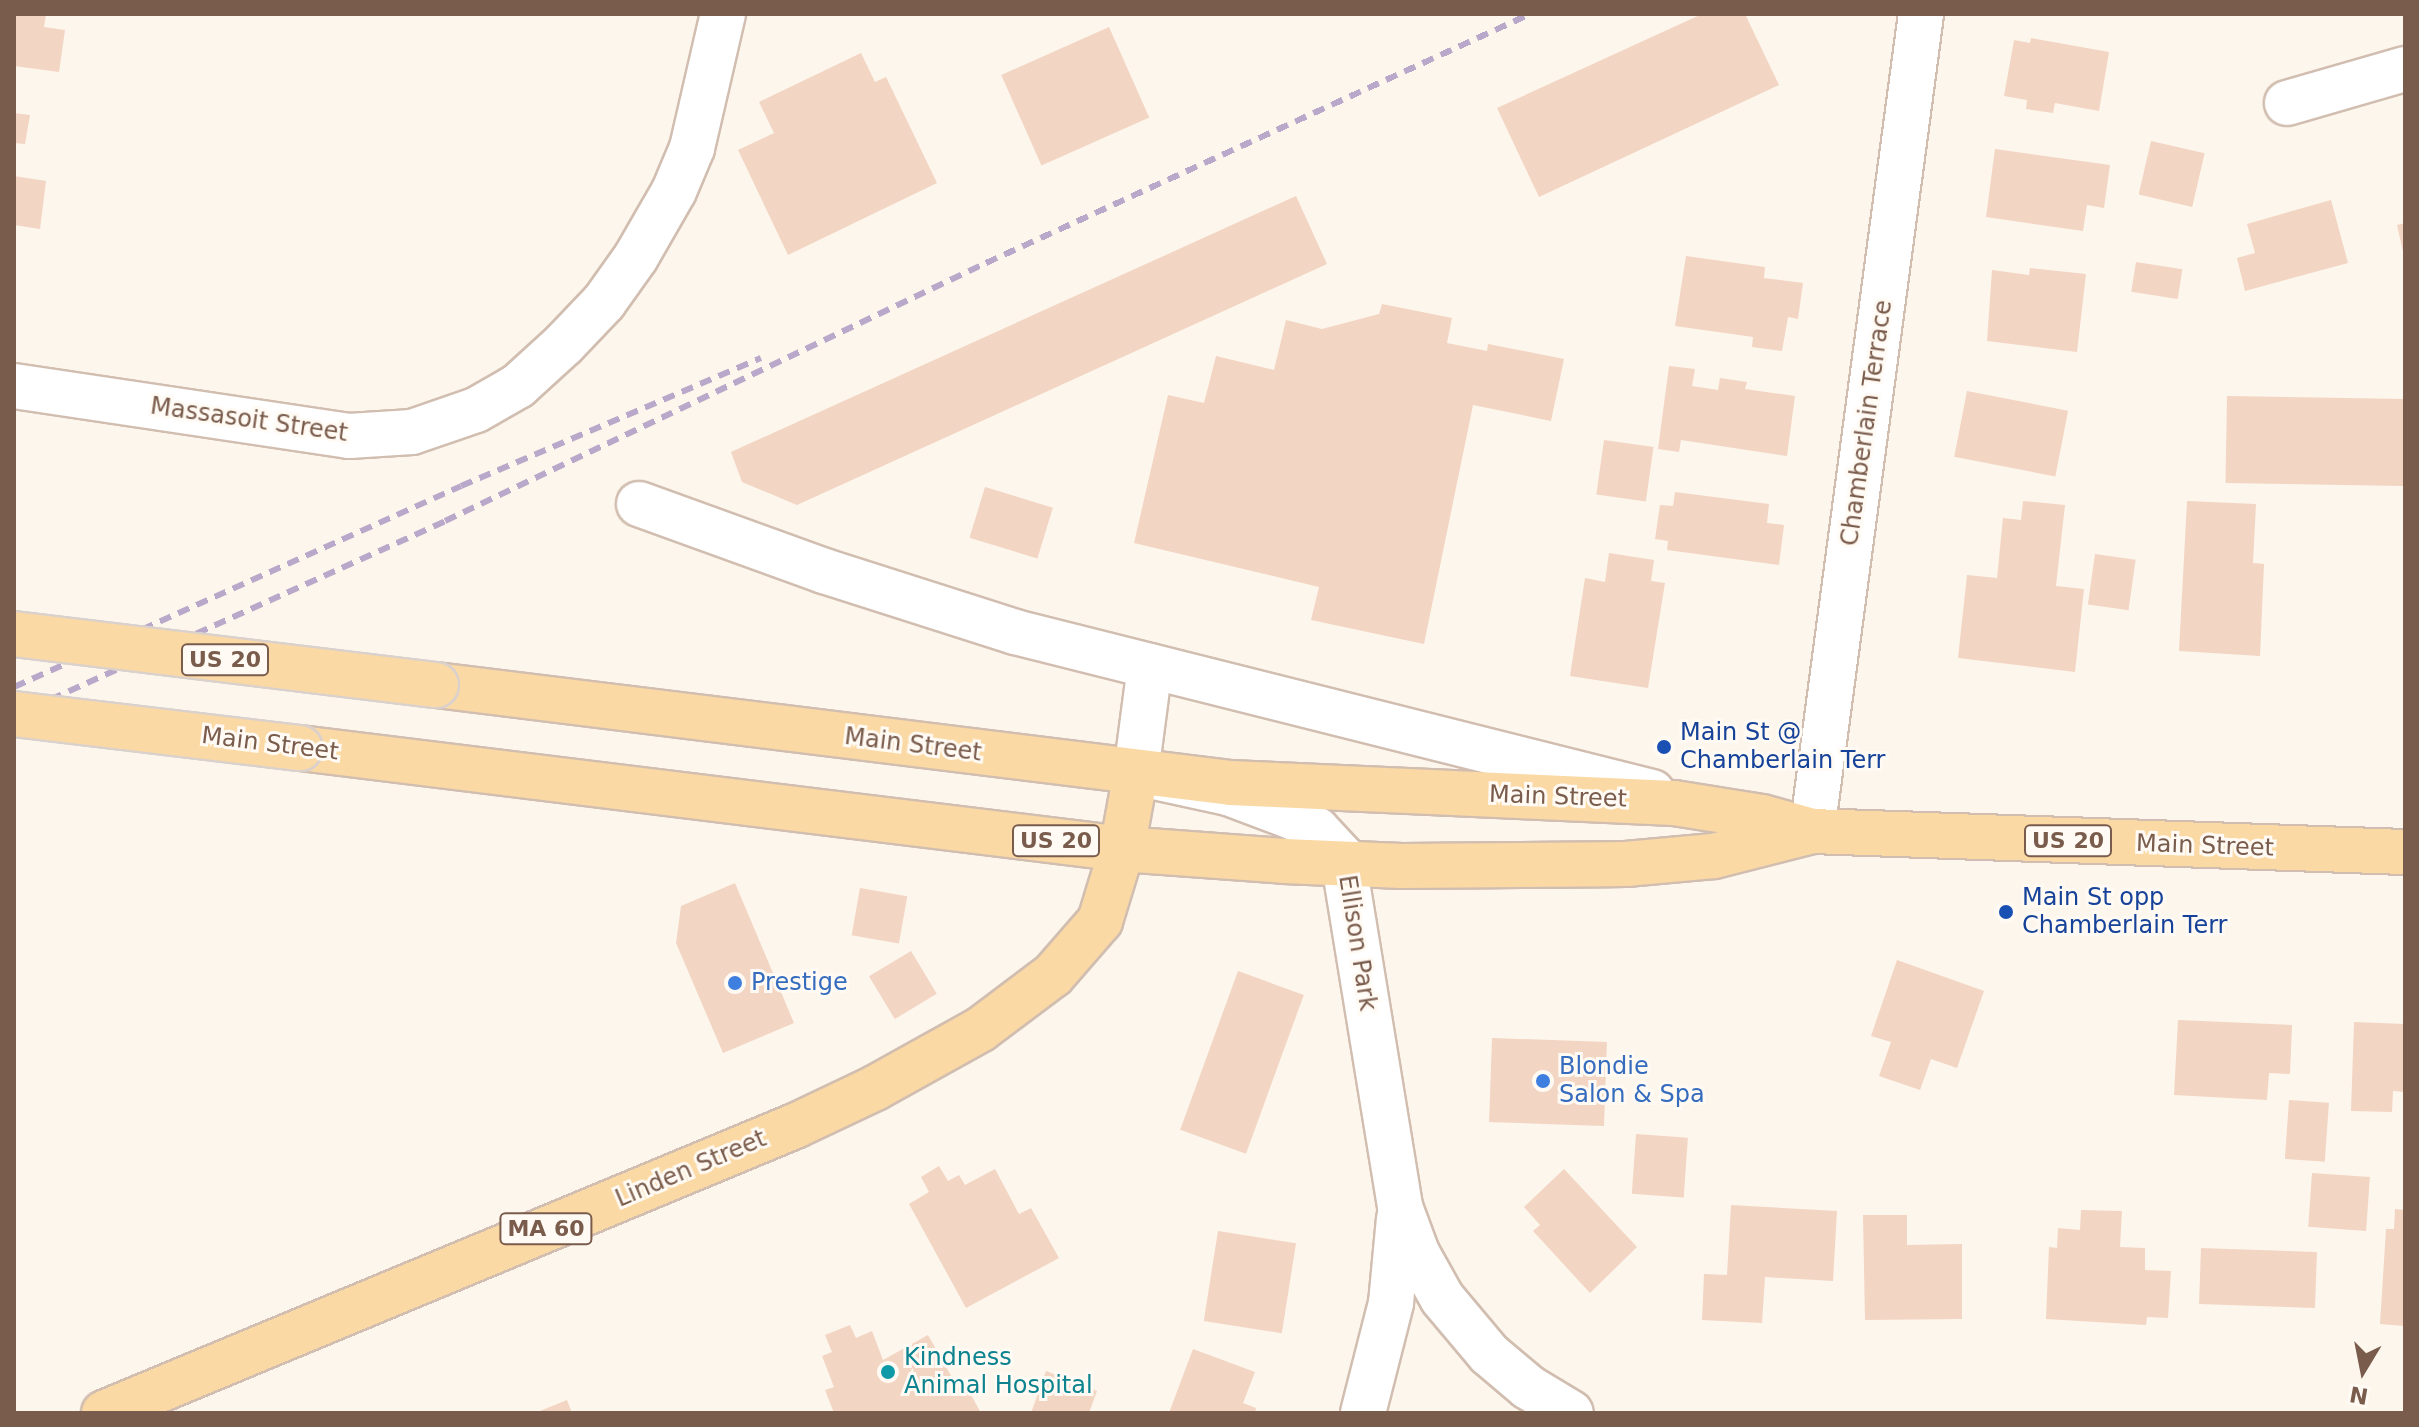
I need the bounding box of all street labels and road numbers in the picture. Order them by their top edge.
street label: Chamberlain Terrace [1835,298,1899,548]
street label: Massasoit Street [148,392,350,448]
road number: US 20 [181,642,269,678]
street label: Main Street [200,721,340,767]
street label: Main Street [843,722,983,768]
street label: Main Street [1489,780,1627,814]
road number: US 20 [1012,823,1100,859]
road number: US 20 [2024,823,2112,859]
street label: Main Street [2136,829,2274,863]
street label: Ellison Park [1332,873,1382,1013]
street label: Linden Street [611,1124,771,1214]
road number: MA 60 [498,1211,594,1247]

